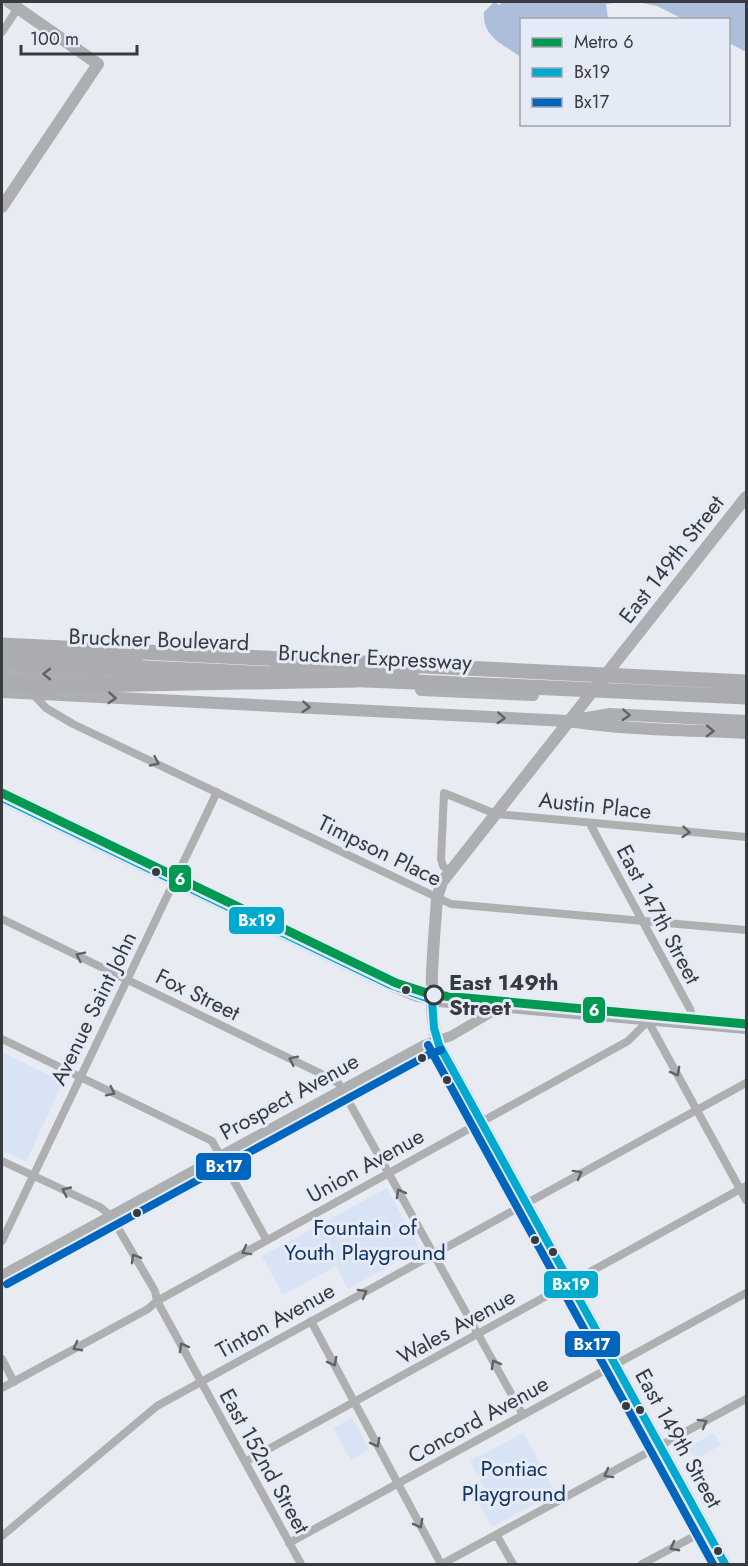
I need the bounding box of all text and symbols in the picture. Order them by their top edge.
scale bar [21,18,136,56]
legend [520,18,730,126]
text: 100 m [30,26,79,52]
text: Metro 6 [574,29,634,55]
text: Bx19 [574,59,610,85]
text: Bx17 [574,89,610,115]
street label: East 149th Street [611,488,732,630]
street label: Bruckner Boulevard [68,620,250,658]
street label: Bruckner Expressway [277,636,473,678]
one-way arrow [42,667,51,680]
one-way arrow [107,691,116,704]
one-way arrow [302,701,311,714]
one-way arrow [621,709,630,722]
one-way arrow [497,711,506,724]
one-way arrow [705,725,714,738]
one-way arrow [148,755,159,767]
street label: Austin Place [537,783,653,827]
street label: Timpson Place [313,806,447,894]
one-way arrow [682,825,691,838]
street label: East 147th Street [609,839,710,990]
line badge: 6 [168,864,192,893]
unlabelled marker [150,866,162,878]
text: 6 [175,868,185,891]
line badge: Bx19 [228,906,285,935]
text: Bx19 [238,909,276,932]
street label: Avenue Saint John [42,926,144,1090]
one-way arrow [75,952,86,964]
street label: Fox Street [150,960,246,1028]
place label: East 149th Street [449,966,559,1023]
unlabelled marker [400,984,412,996]
marker: East 149th Street [424,985,444,1005]
line badge: 6 [582,996,606,1024]
text: 6 [589,999,599,1022]
street label: Prospect Avenue [214,1045,364,1147]
unlabelled marker [416,1052,428,1064]
one-way arrow [288,1055,299,1067]
one-way arrow [669,1066,680,1076]
unlabelled marker [441,1074,453,1086]
one-way arrow [104,1085,115,1097]
street label: Union Avenue [301,1120,429,1210]
line badge: Bx17 [195,1152,252,1181]
text: Bx17 [206,1155,243,1178]
one-way arrow [572,1170,582,1181]
one-way arrow [62,1187,73,1199]
one-way arrow [396,1189,407,1200]
unlabelled marker [131,1207,143,1219]
park label: Fountain of Youth Playground [284,1211,446,1268]
unlabelled marker [529,1234,541,1246]
one-way arrow [242,1243,252,1255]
unlabelled marker [547,1246,559,1258]
one-way arrow [131,1254,143,1264]
line badge: Bx19 [543,1270,599,1299]
text: Bx19 [552,1273,590,1296]
street label: Tinton Avenue [210,1274,340,1366]
street label: Wales Avenue [391,1280,521,1372]
one-way arrow [357,1288,367,1300]
line badge: Bx17 [564,1330,621,1358]
text: Bx17 [574,1333,611,1356]
one-way arrow [73,1340,83,1351]
one-way arrow [179,1343,190,1354]
one-way arrow [326,1356,337,1366]
one-way arrow [490,1360,502,1370]
street label: East 149th Street [627,1363,731,1514]
street label: Concord Avenue [402,1367,554,1471]
street label: East 152nd Street [212,1383,318,1540]
unlabelled marker [620,1400,632,1412]
unlabelled marker [634,1404,646,1416]
one-way arrow [697,1419,707,1430]
one-way arrow [369,1437,380,1447]
park label: Pontiac Playground [462,1452,566,1509]
one-way arrow [604,1467,614,1478]
one-way arrow [412,1518,423,1528]
one-way arrow [670,1540,680,1551]
unlabelled marker [712,1545,724,1557]

